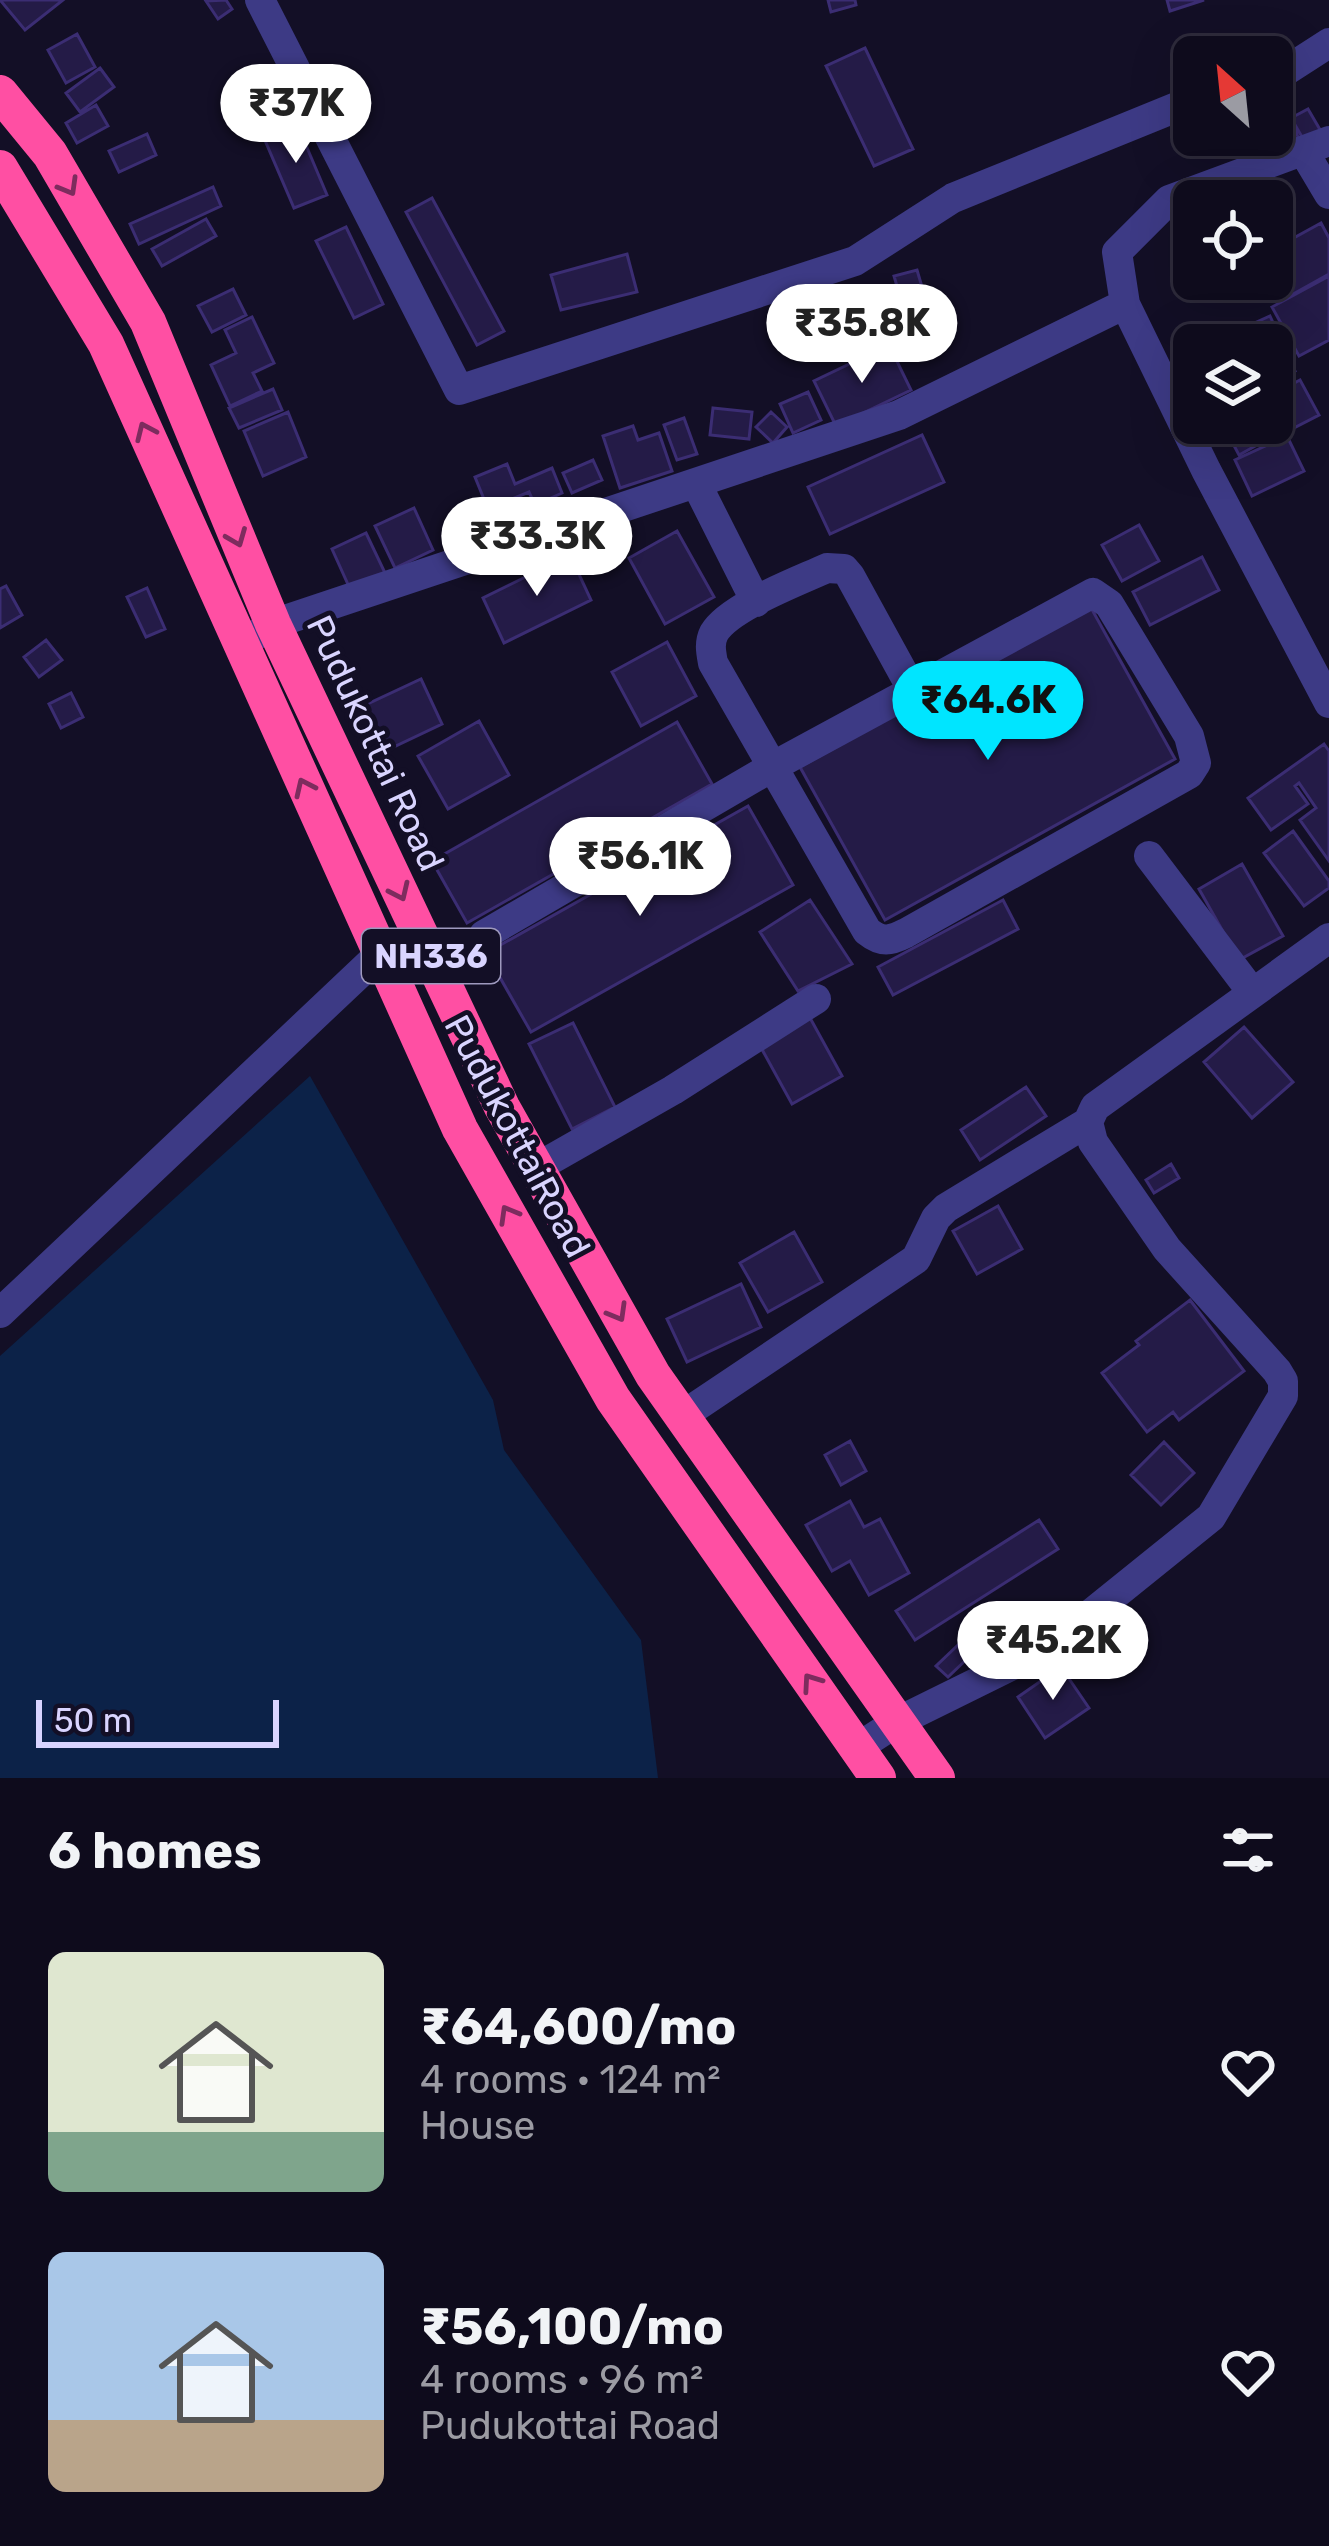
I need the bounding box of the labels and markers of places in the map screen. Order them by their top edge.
pin: ₹37K [225,64,367,166]
pin: ₹35.8K [764,284,960,386]
pin: ₹33.3K [439,497,635,599]
pin: ₹64.6K [890,661,1086,763]
pin: ₹56.1K [542,817,738,919]
pin: ₹45.2K [955,1601,1151,1703]

